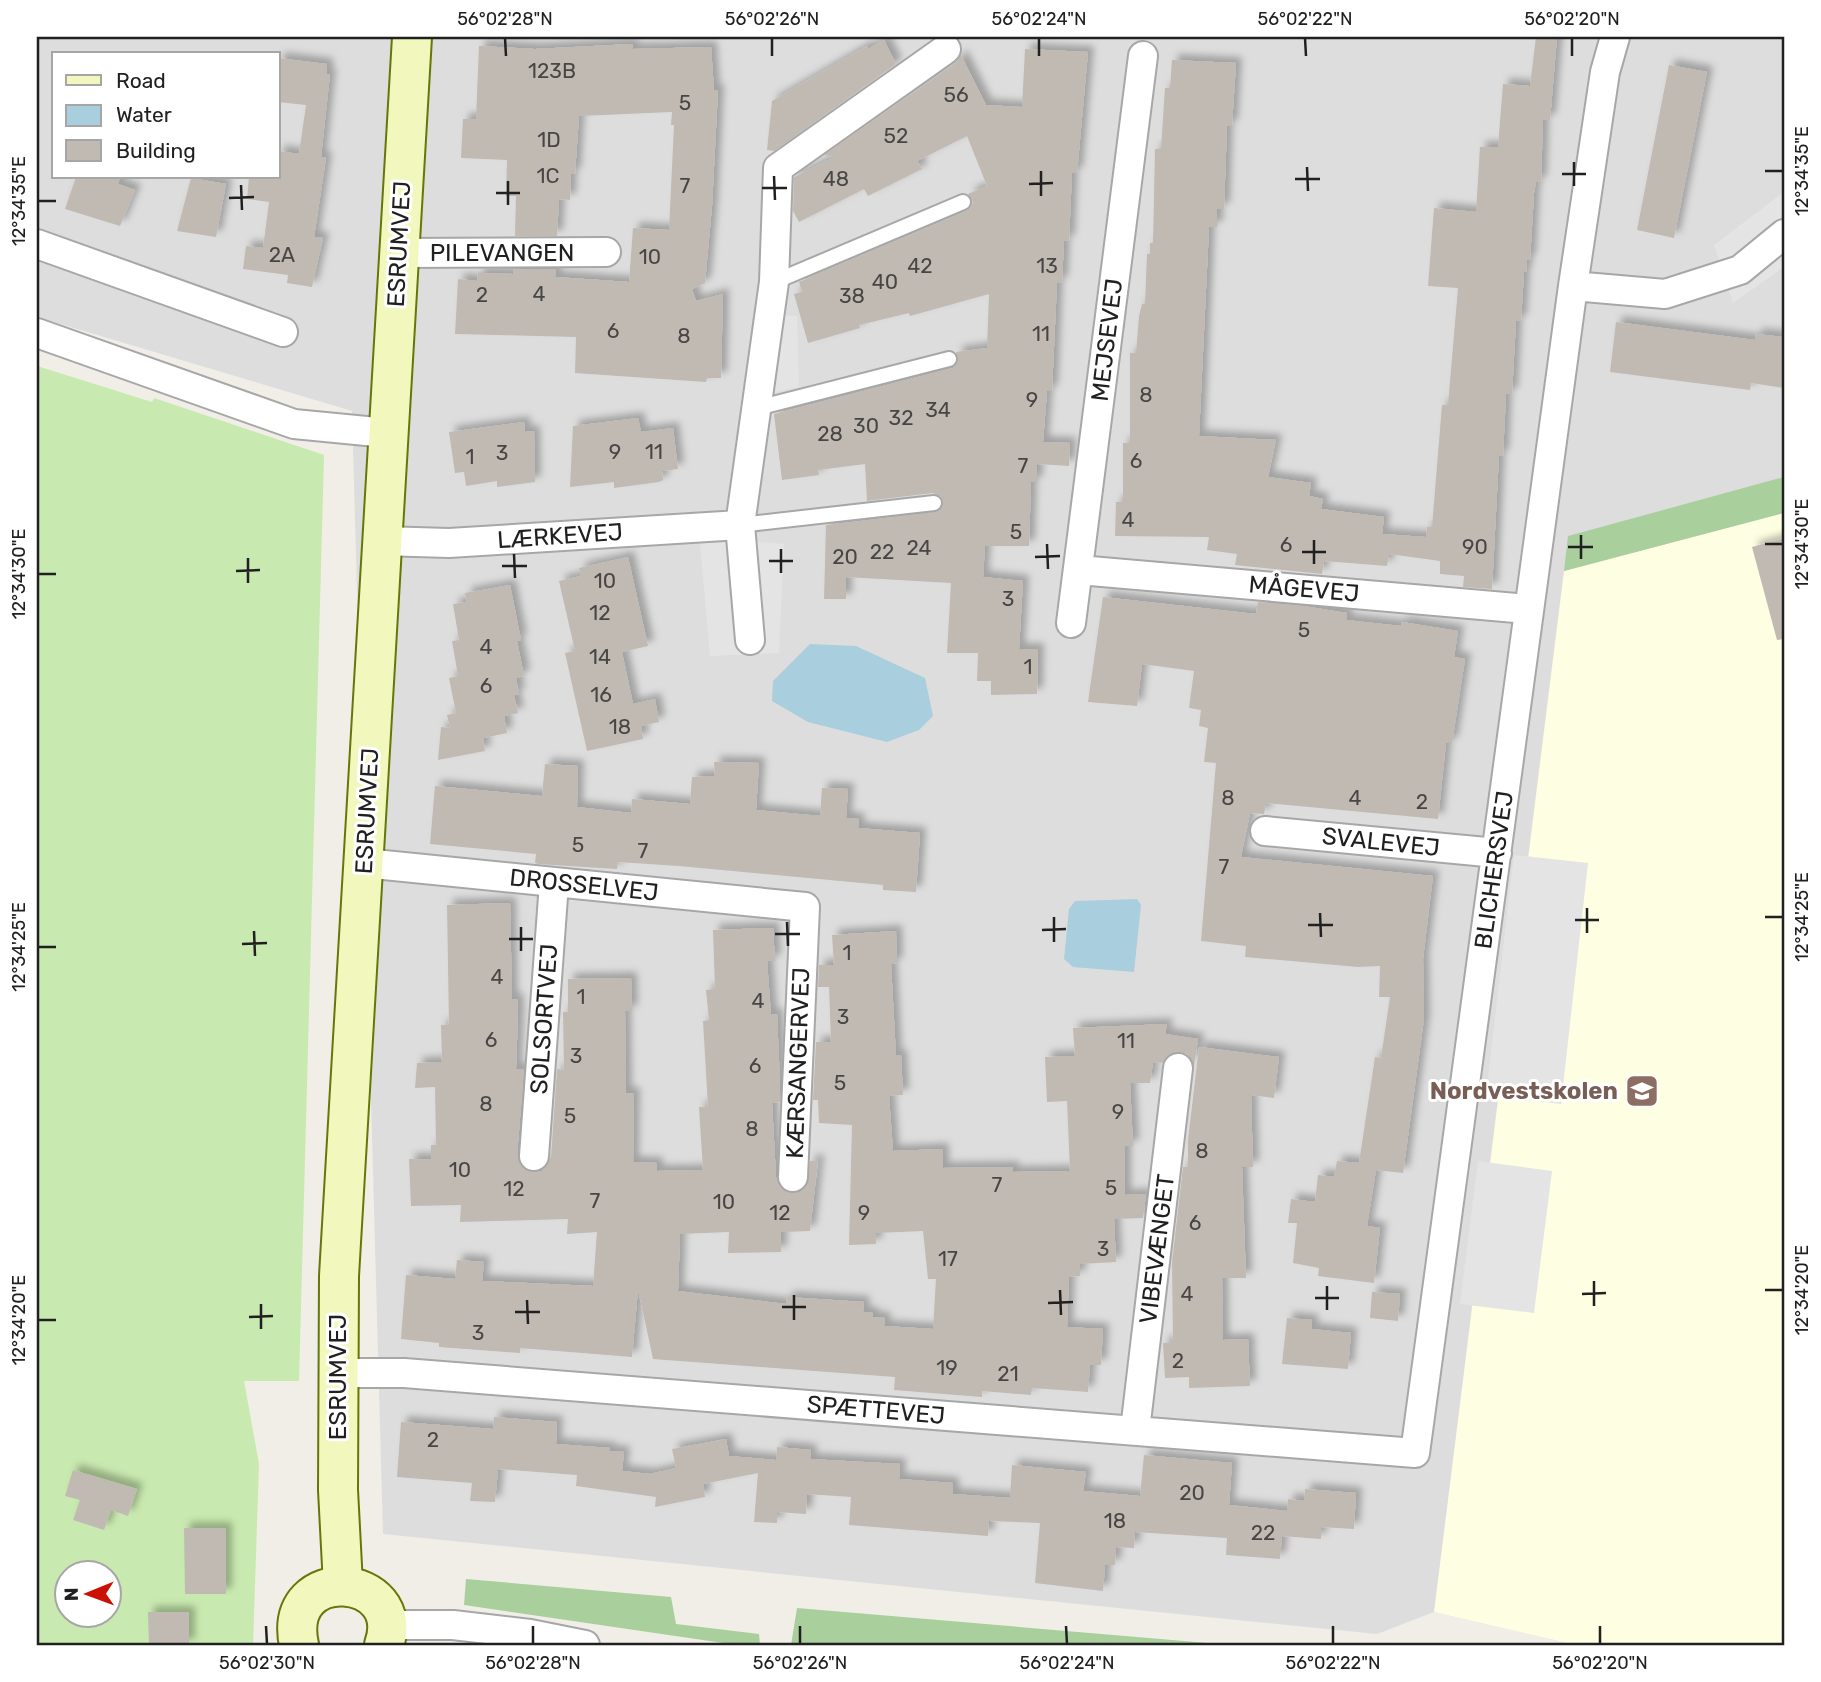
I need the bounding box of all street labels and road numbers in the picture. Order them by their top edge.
street label: ESRUMVEJ [382,180,416,308]
street label: PILEVANGEN [430,239,574,267]
street label: MEJSEVEJ [1086,277,1128,403]
street label: LÆRKEVEJ [496,518,624,554]
street label: MÅGEVEJ [1247,570,1361,608]
street label: ESRUMVEJ [350,747,384,875]
street label: BLICHERSVEJ [1469,789,1519,951]
street label: SVALEVEJ [1321,822,1441,862]
street label: DROSSELVEJ [508,863,660,907]
street label: SOLSORTVEJ [525,943,563,1095]
street label: KÆRSANGERVEJ [781,967,815,1159]
street label: VIBEVÆNGET [1134,1172,1180,1326]
street label: ESRUMVEJ [324,1314,352,1440]
street label: SPÆTTEVEJ [806,1390,946,1430]

